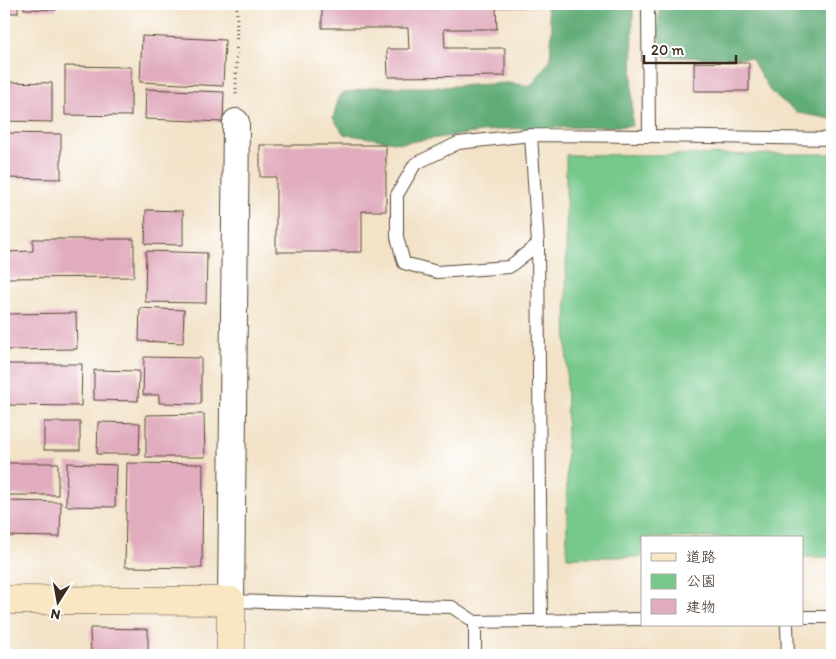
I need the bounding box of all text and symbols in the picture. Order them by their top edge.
scale bar [644,32,736,64]
text: 20 m [651,41,685,59]
legend [641,536,804,626]
text: 道路 [686,548,716,566]
text: 公園 [686,572,716,590]
north arrow [32,576,82,626]
text: 建物 [686,598,716,616]
text: N [49,605,62,624]

